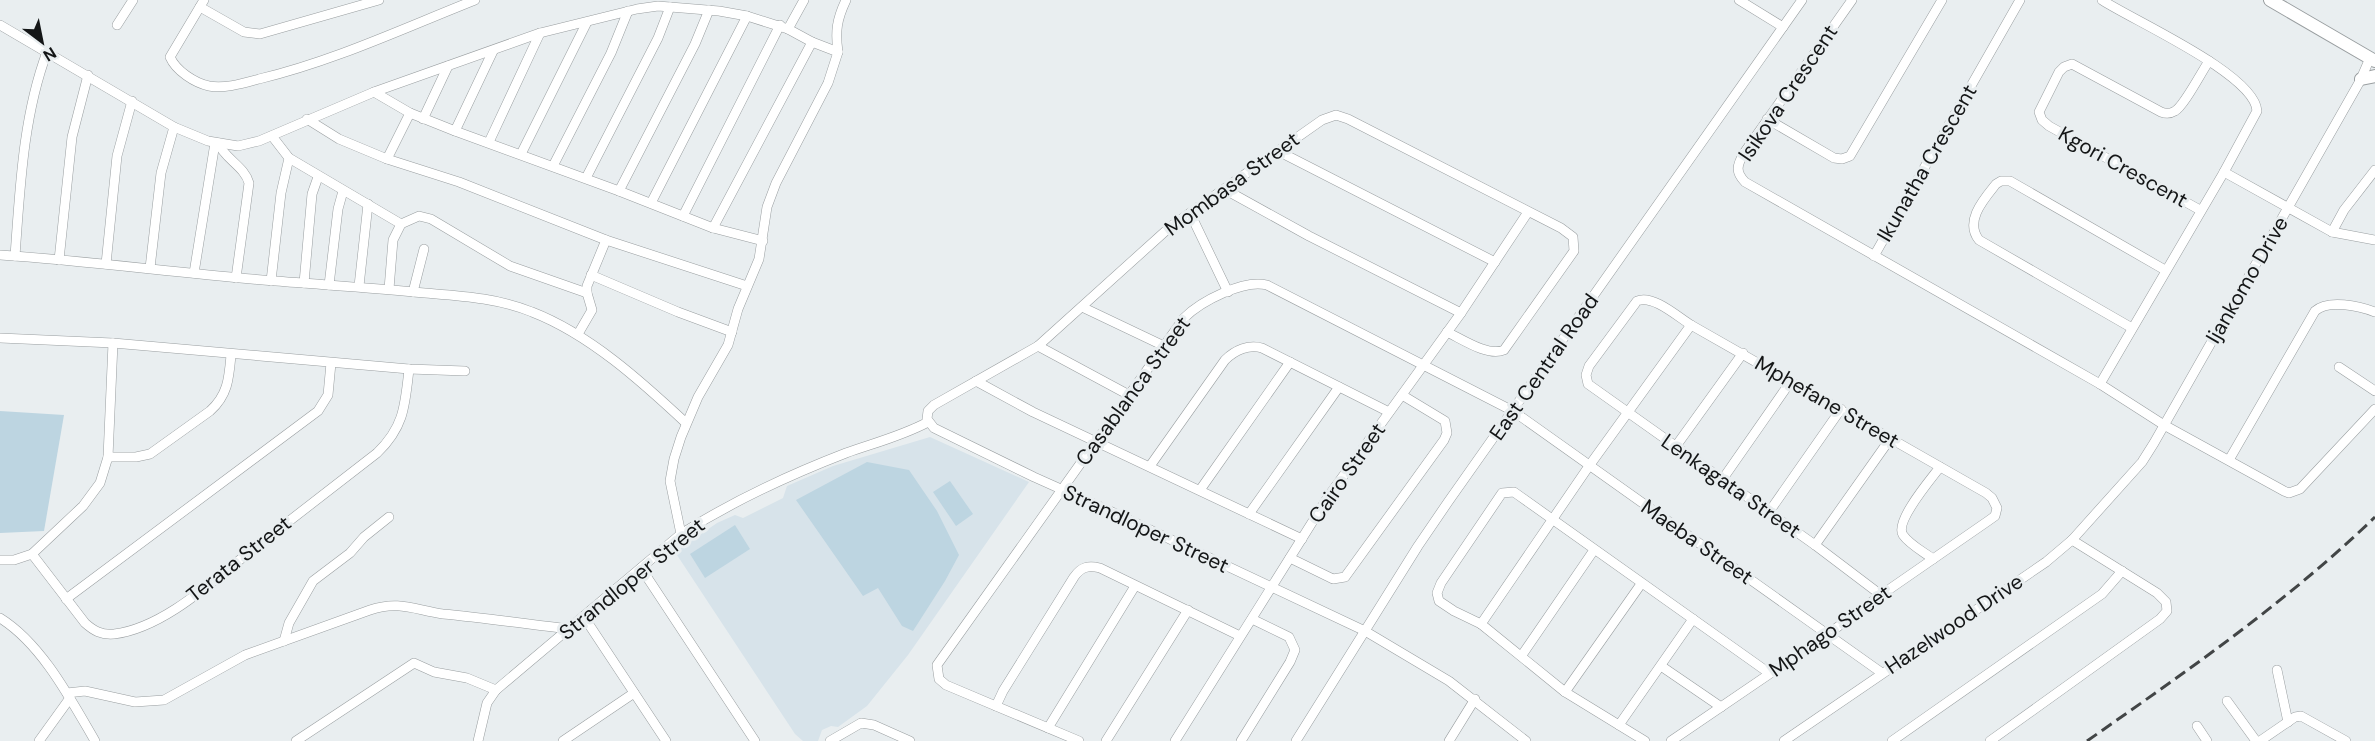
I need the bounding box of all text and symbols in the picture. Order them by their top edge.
north arrow [12,12,72,72]
street label: Isikova Crescent [1732,19,1844,167]
text: N [39,42,60,66]
street label: Ikunatha Crescent [1871,79,1983,247]
street label: Kgori Crescent [2053,120,2193,214]
street label: Mombasa Street [1159,126,1305,242]
street label: Ijankomo Drive [2199,211,2295,349]
street label: East Central Road [1483,288,1605,446]
street label: Casablanca Street [1069,311,1197,471]
street label: Mphefane Street [1750,349,1904,455]
street label: Cairo Street [1302,417,1392,529]
street label: Lenkagata Street [1656,427,1806,545]
street label: Strandloper Street [1059,478,1233,580]
street label: Maeba Street [1635,493,1759,591]
street label: Terata Street [181,509,297,609]
street label: Strandloper Street [553,512,711,646]
street label: Hazelwood Drive [1879,567,2029,681]
street label: Mphago Street [1763,578,1897,684]

